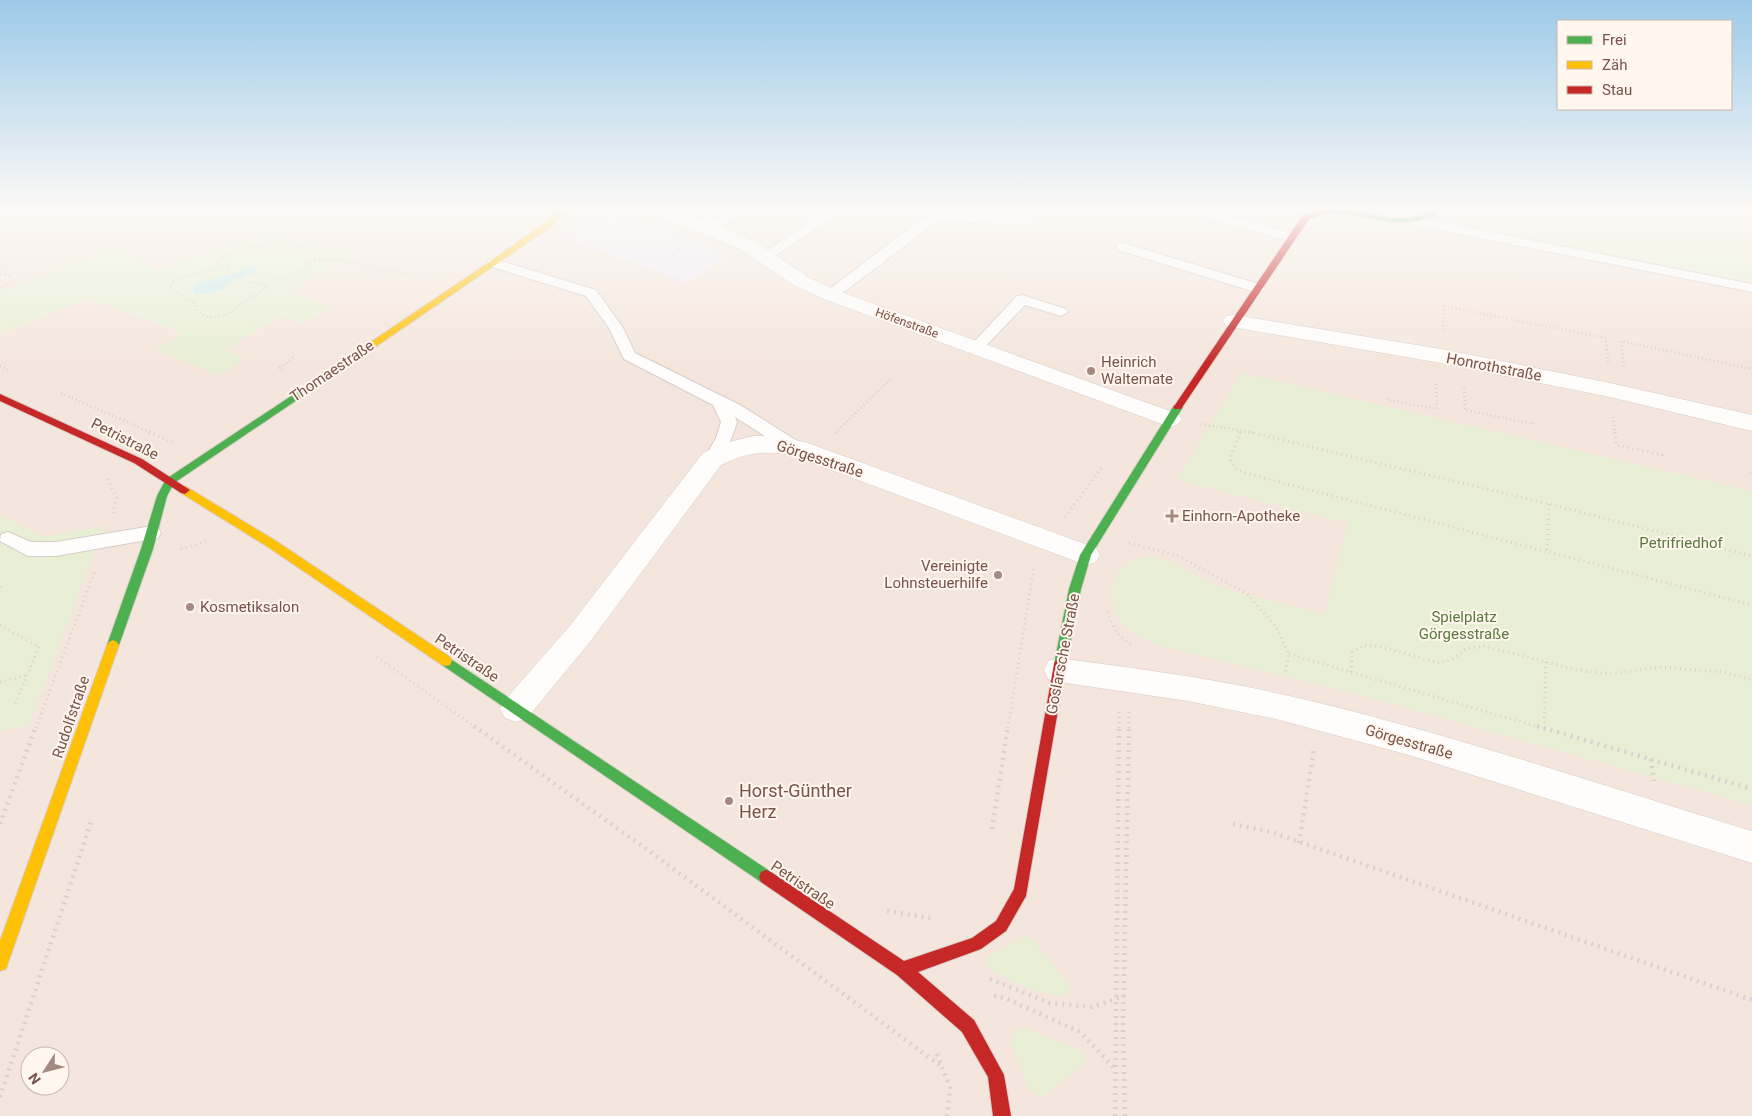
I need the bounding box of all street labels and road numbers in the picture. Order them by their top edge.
street label: Höfenstraße [873,305,941,341]
street label: Thomaestraße [287,336,377,406]
street label: Honrothstraße [1445,349,1543,385]
street label: Petristraße [88,414,162,464]
street label: Görgesstraße [774,436,866,482]
street label: Goslarsche Straße [1042,592,1084,716]
street label: Petristraße [432,630,503,686]
street label: Rudolfstraße [49,673,93,761]
street label: Görgesstraße [1363,721,1455,763]
street label: Petristraße [768,857,839,913]

